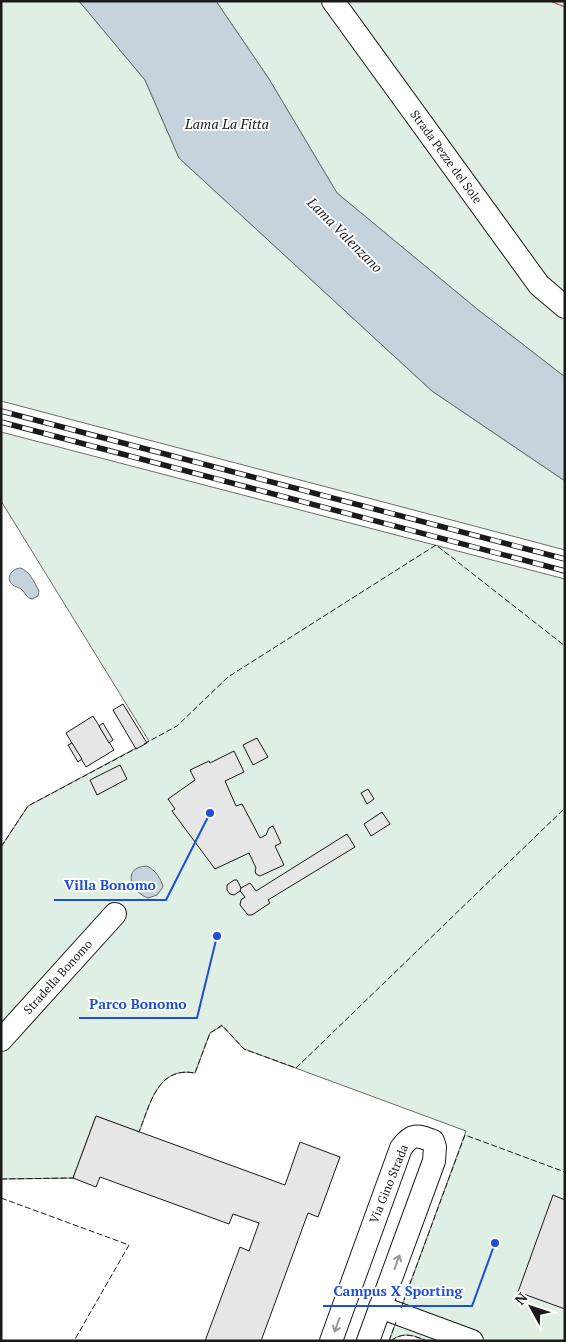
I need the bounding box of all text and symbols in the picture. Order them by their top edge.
street label: Strada Pezze del Sole [407,107,485,206]
water label: Lama La Fitta [184,114,269,133]
water label: Lama Valenzano [303,192,387,276]
callout: Villa Bonomo [54,871,166,900]
text: Villa Bonomo [64,875,156,894]
street label: Stradella Bonomo [20,936,95,1017]
callout: Parco Bonomo [79,989,197,1018]
text: Parco Bonomo [89,994,187,1013]
street label: Via Gino Strada [366,1142,411,1225]
one-way arrow [393,1255,402,1270]
callout: Campus X Sporting [323,1277,472,1306]
text: Campus X Sporting [333,1281,464,1300]
north arrow [506,1282,556,1332]
text: N [510,1288,532,1308]
one-way arrow [332,1317,341,1332]

